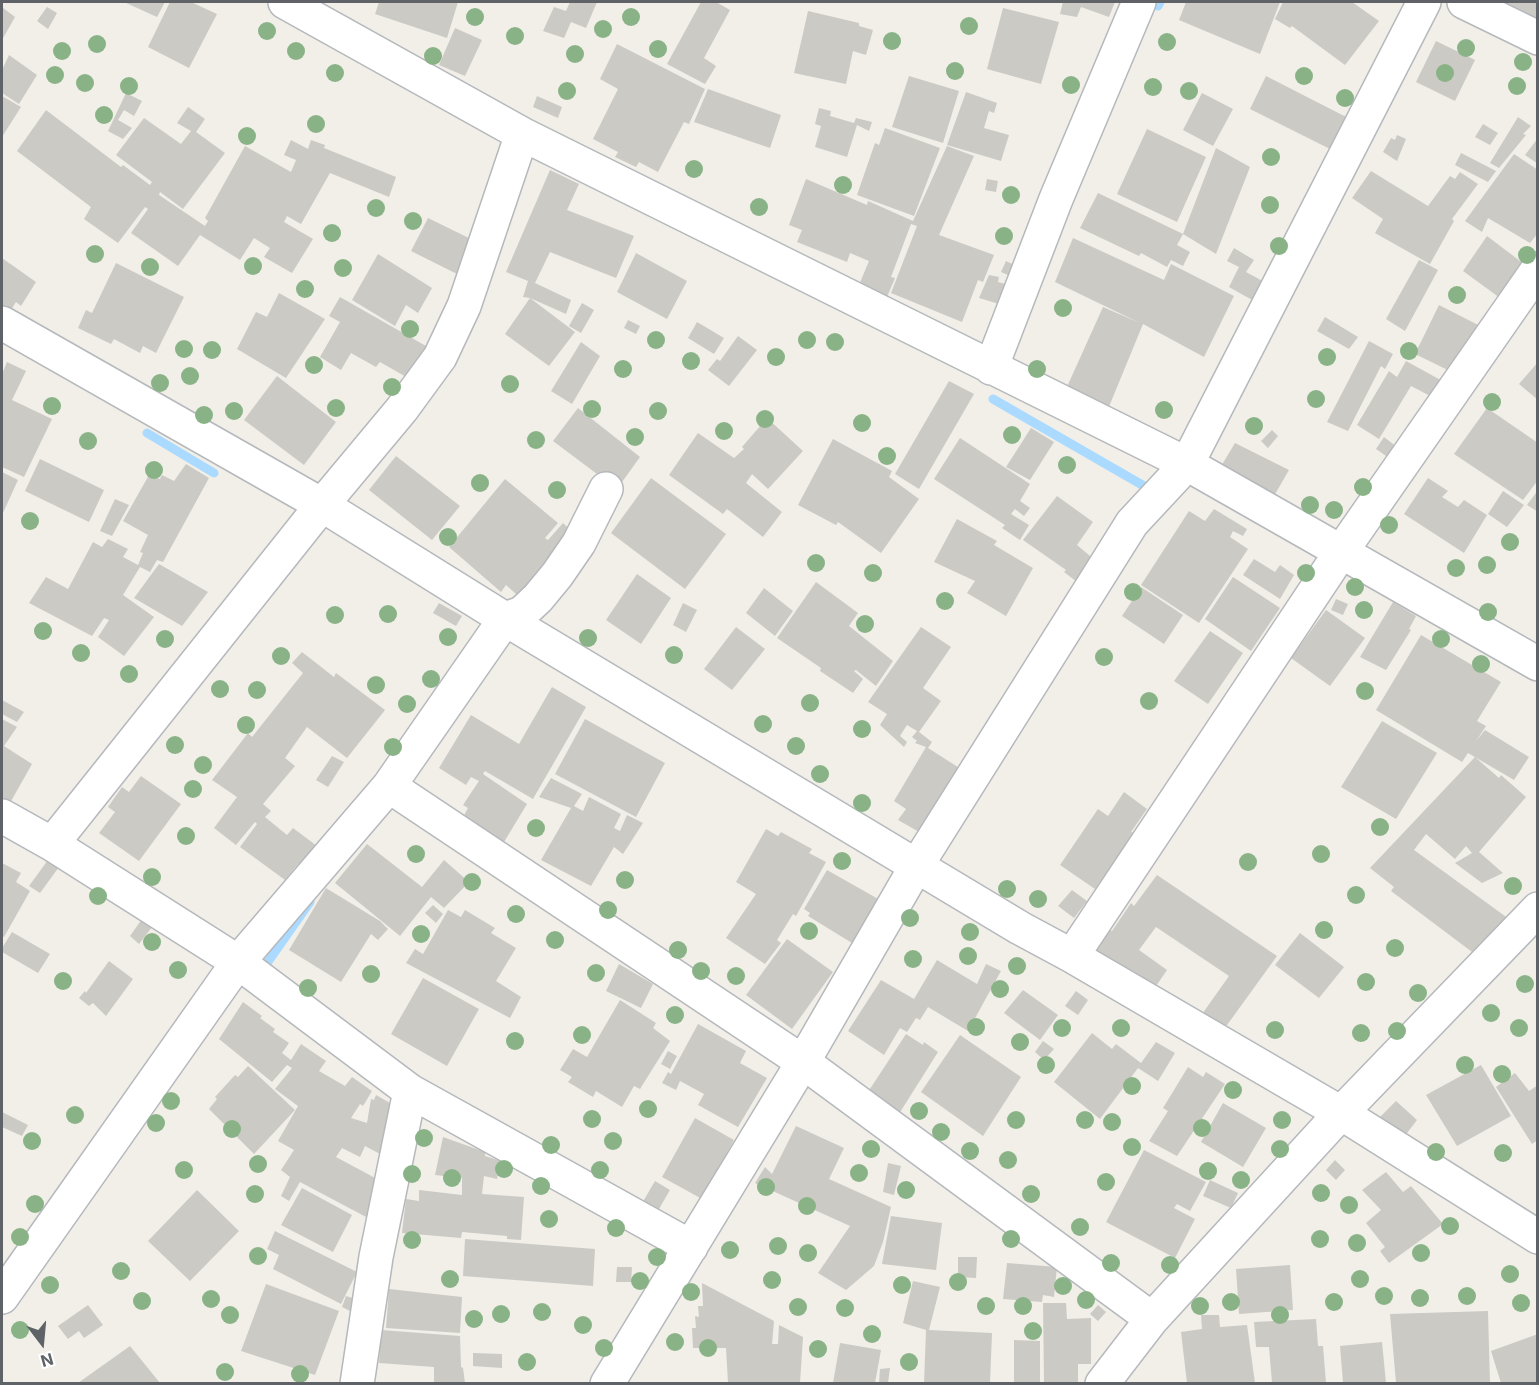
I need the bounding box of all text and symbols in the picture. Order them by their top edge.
north arrow [12,1313,72,1373]
text: N [38,1349,56,1372]

